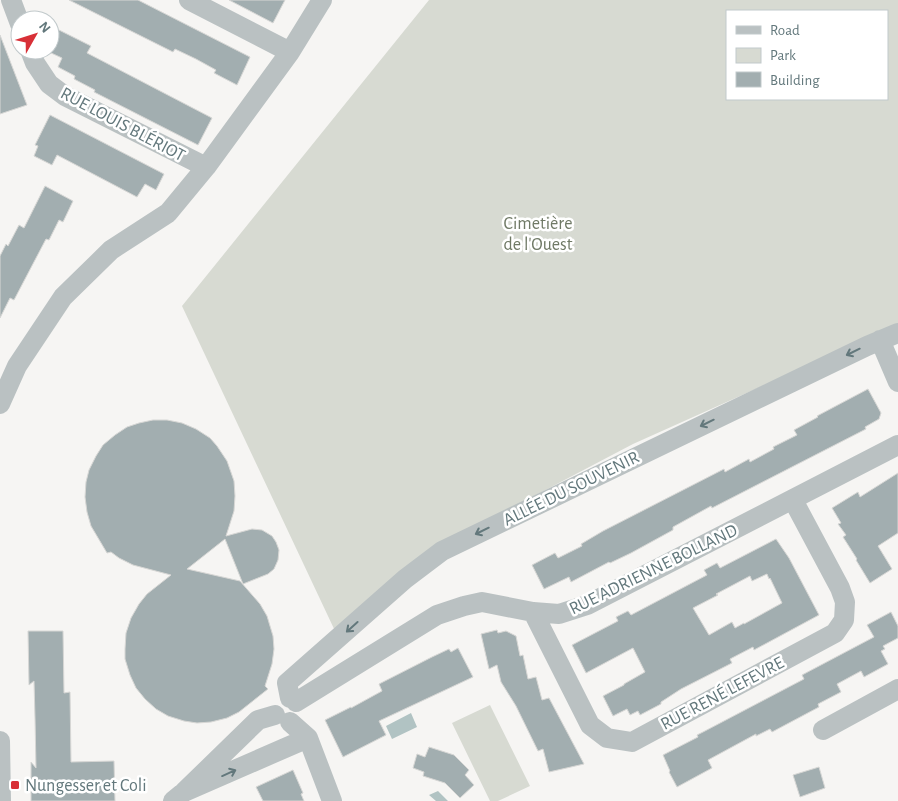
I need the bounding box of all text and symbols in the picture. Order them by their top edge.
north arrow [10,10,60,60]
legend [726,10,888,100]
text: N [36,19,53,36]
text: Road [770,23,800,38]
text: Park [770,48,796,63]
text: Building [770,73,820,88]
street label: RUE LOUIS BLÉRIOT [57,82,189,165]
park label: Cimetière de l'Ouest [503,215,573,254]
one-way arrow [846,347,861,357]
one-way arrow [700,419,715,428]
street label: ALLÉE DU SOUVENIR [499,446,642,530]
street label: RUE ADRIENNE BOLLAND [566,521,740,618]
one-way arrow [475,527,490,537]
one-way arrow [345,621,358,632]
street label: RUE RENÉ LEFEVRE [657,651,787,734]
one-way arrow [221,767,236,777]
place label: Nungesser et Coli [25,777,147,795]
marker: Nungesser et Coli [9,779,21,791]

